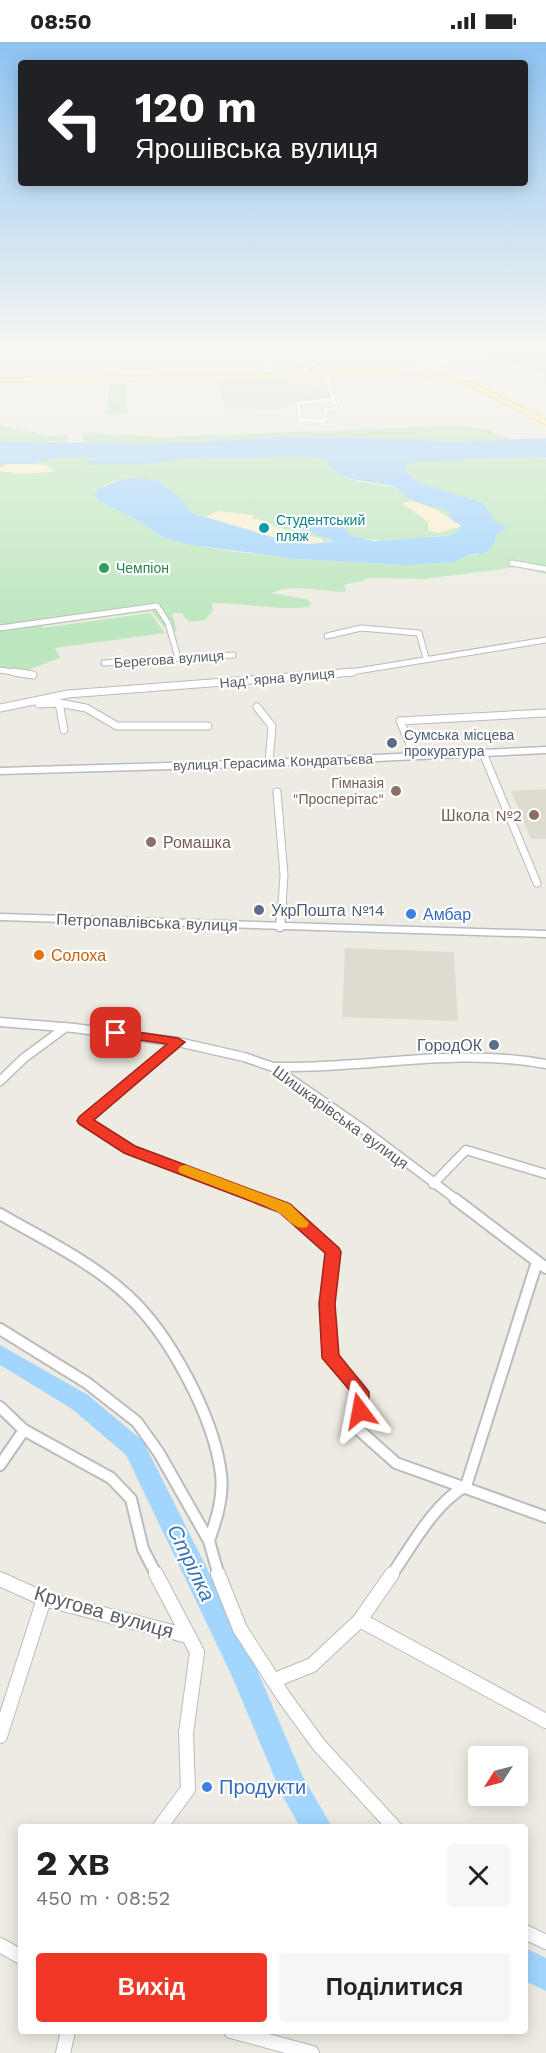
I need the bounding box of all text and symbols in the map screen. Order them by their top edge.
text: 08:50 [30,9,92,34]
text: 120 m [135,83,257,132]
icon: left [36,84,114,162]
text: Ярошівська вулиця [135,133,378,165]
place label: Студентський пляж [276,512,365,544]
marker: Студентський пляж [257,521,271,535]
place label: Чемпіон [116,560,169,576]
marker: Чемпіон [97,561,111,575]
street label: Берегова вулиця [113,647,225,671]
street label: Надʼярна вулиця [219,665,335,691]
place label: Сумська місцева прокуратура [404,727,515,759]
marker: Сумська місцева прокуратура [385,736,399,750]
street label: вулиця Герасима Кондратьєва [173,751,374,773]
place label: Гімназія "Просперітас" [293,775,384,807]
marker: Гімназія "Просперітас" [389,784,403,798]
place label: Школа №2 [441,806,522,825]
marker: Школа №2 [527,808,541,822]
place label: Ромашка [163,833,231,852]
marker: Ромашка [144,835,158,849]
place label: УкрПошта №14 [271,901,385,920]
marker: УкрПошта №14 [252,903,266,917]
place label: Амбар [423,905,471,924]
marker: Амбар [404,907,418,921]
street label: Петропавлівська вулиця [56,910,238,935]
place label: Солоха [51,946,106,965]
marker: Солоха [32,948,46,962]
pin [90,1007,141,1058]
icon: arrive [99,1016,132,1049]
place label: ГородОК [417,1036,483,1055]
marker: ГородОК [487,1038,501,1052]
street label: Шишкарівська вулиця [269,1062,412,1173]
position arrow [328,1379,392,1443]
water label: Стрілка [162,1520,221,1605]
street label: Кругова вулиця [32,1581,176,1643]
north arrow [468,1746,528,1806]
map controls [468,1746,528,1806]
place label: Продукти [219,1775,306,1799]
marker: Продукти [200,1780,214,1794]
text: 2 хв [36,1842,110,1884]
button: close [447,1844,510,1907]
text: 450 m · 08:52 [36,1886,170,1910]
button: Вихід [36,1953,267,2022]
button: Поділитися [279,1953,510,2022]

